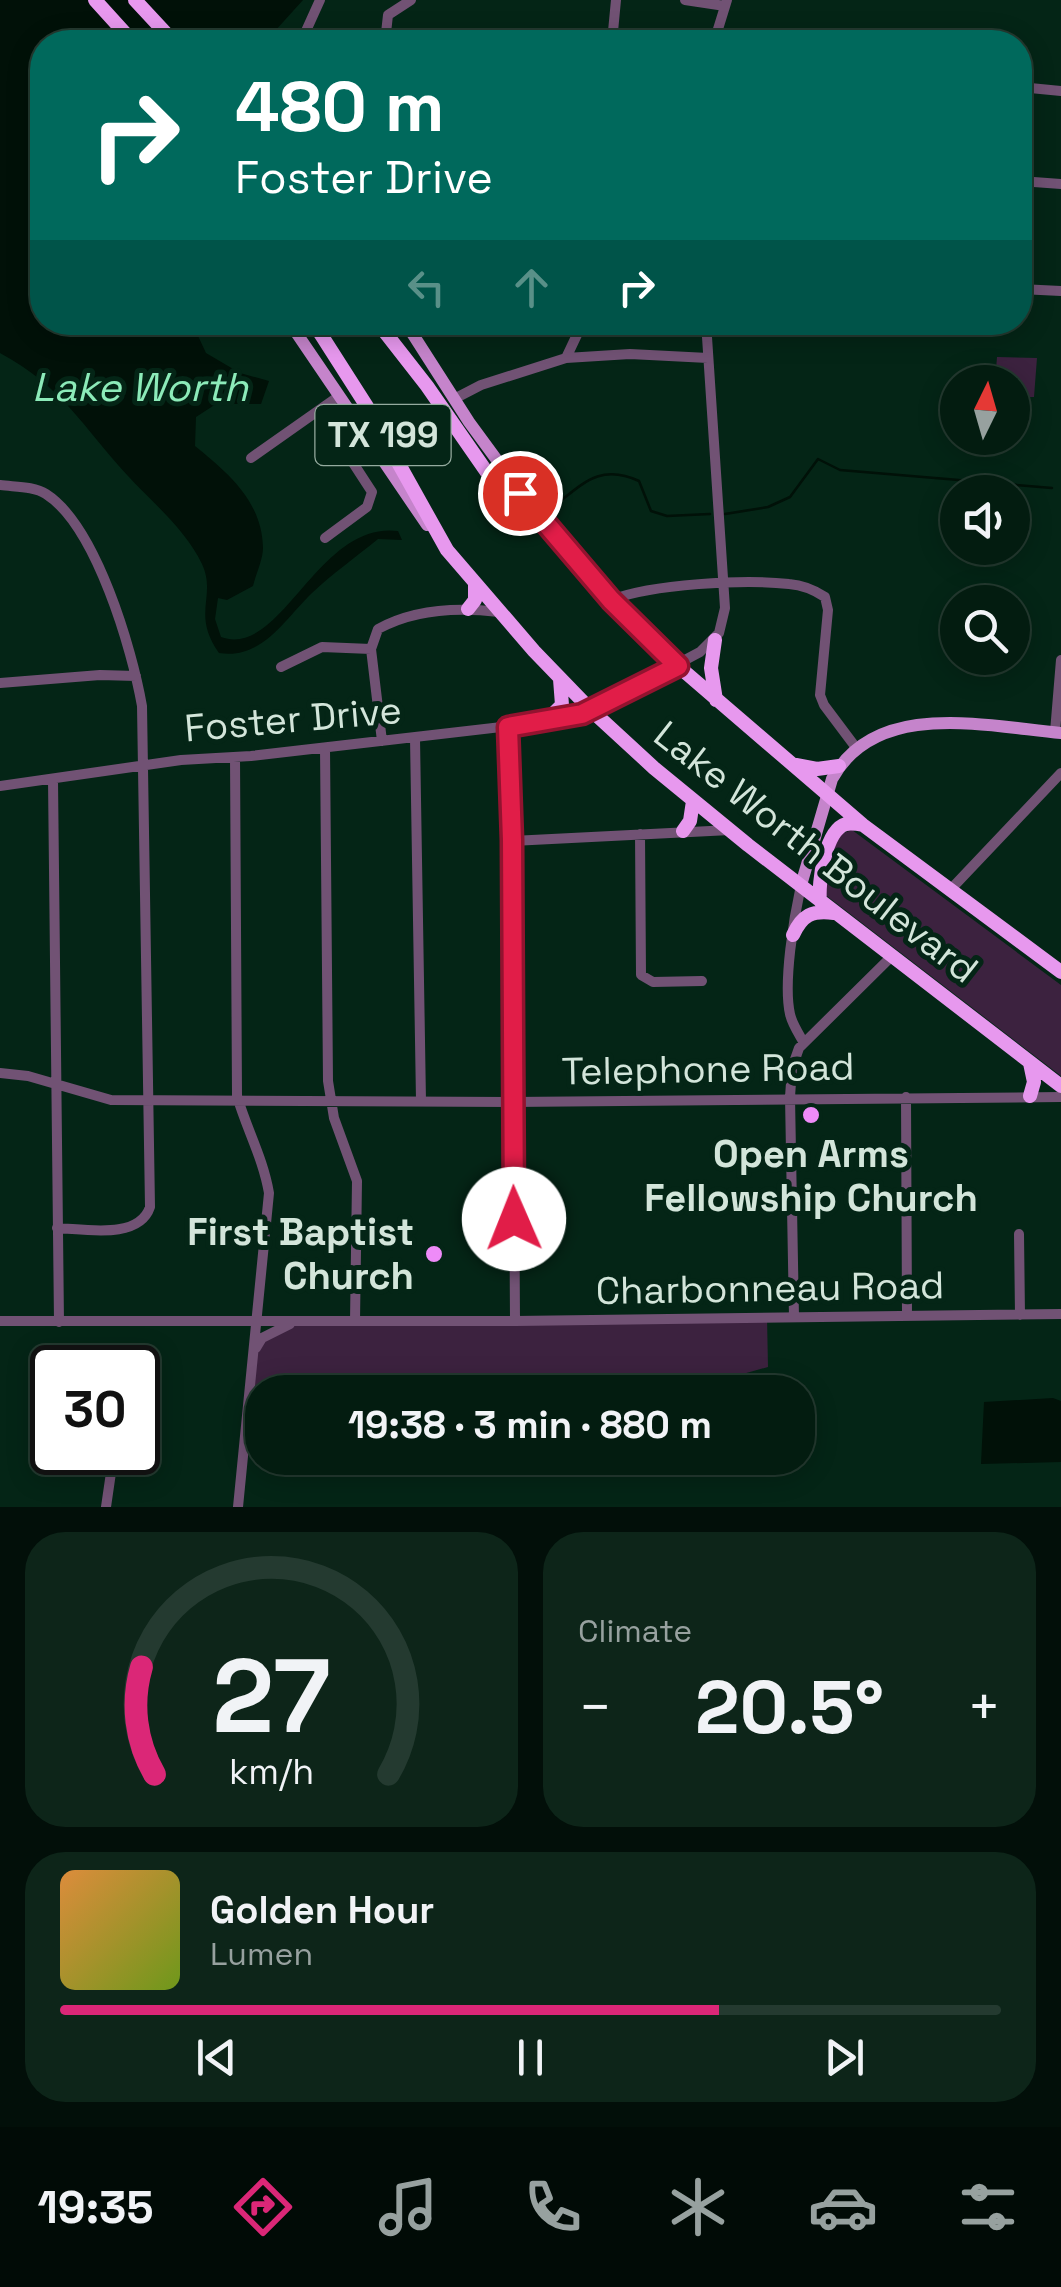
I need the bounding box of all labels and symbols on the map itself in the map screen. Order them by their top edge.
water label: Lake Worth [32,362,250,413]
north arrow [940,365,1030,455]
road number: TX 199 [316,405,450,465]
pin [478,451,563,536]
street label: Foster Drive [182,686,404,752]
street label: Lake Worth Boulevard [644,711,988,993]
street label: Telephone Road [561,1042,855,1096]
marker: Open Arms Fellowship Church [800,1104,822,1126]
place label: Open Arms Fellowship Church [644,1130,978,1222]
position arrow [462,1167,566,1271]
place label: First Baptist Church [187,1208,414,1300]
marker: First Baptist Church [423,1243,445,1265]
street label: Charbonneau Road [595,1261,945,1315]
speed limit sign: 30 [30,1345,160,1475]

